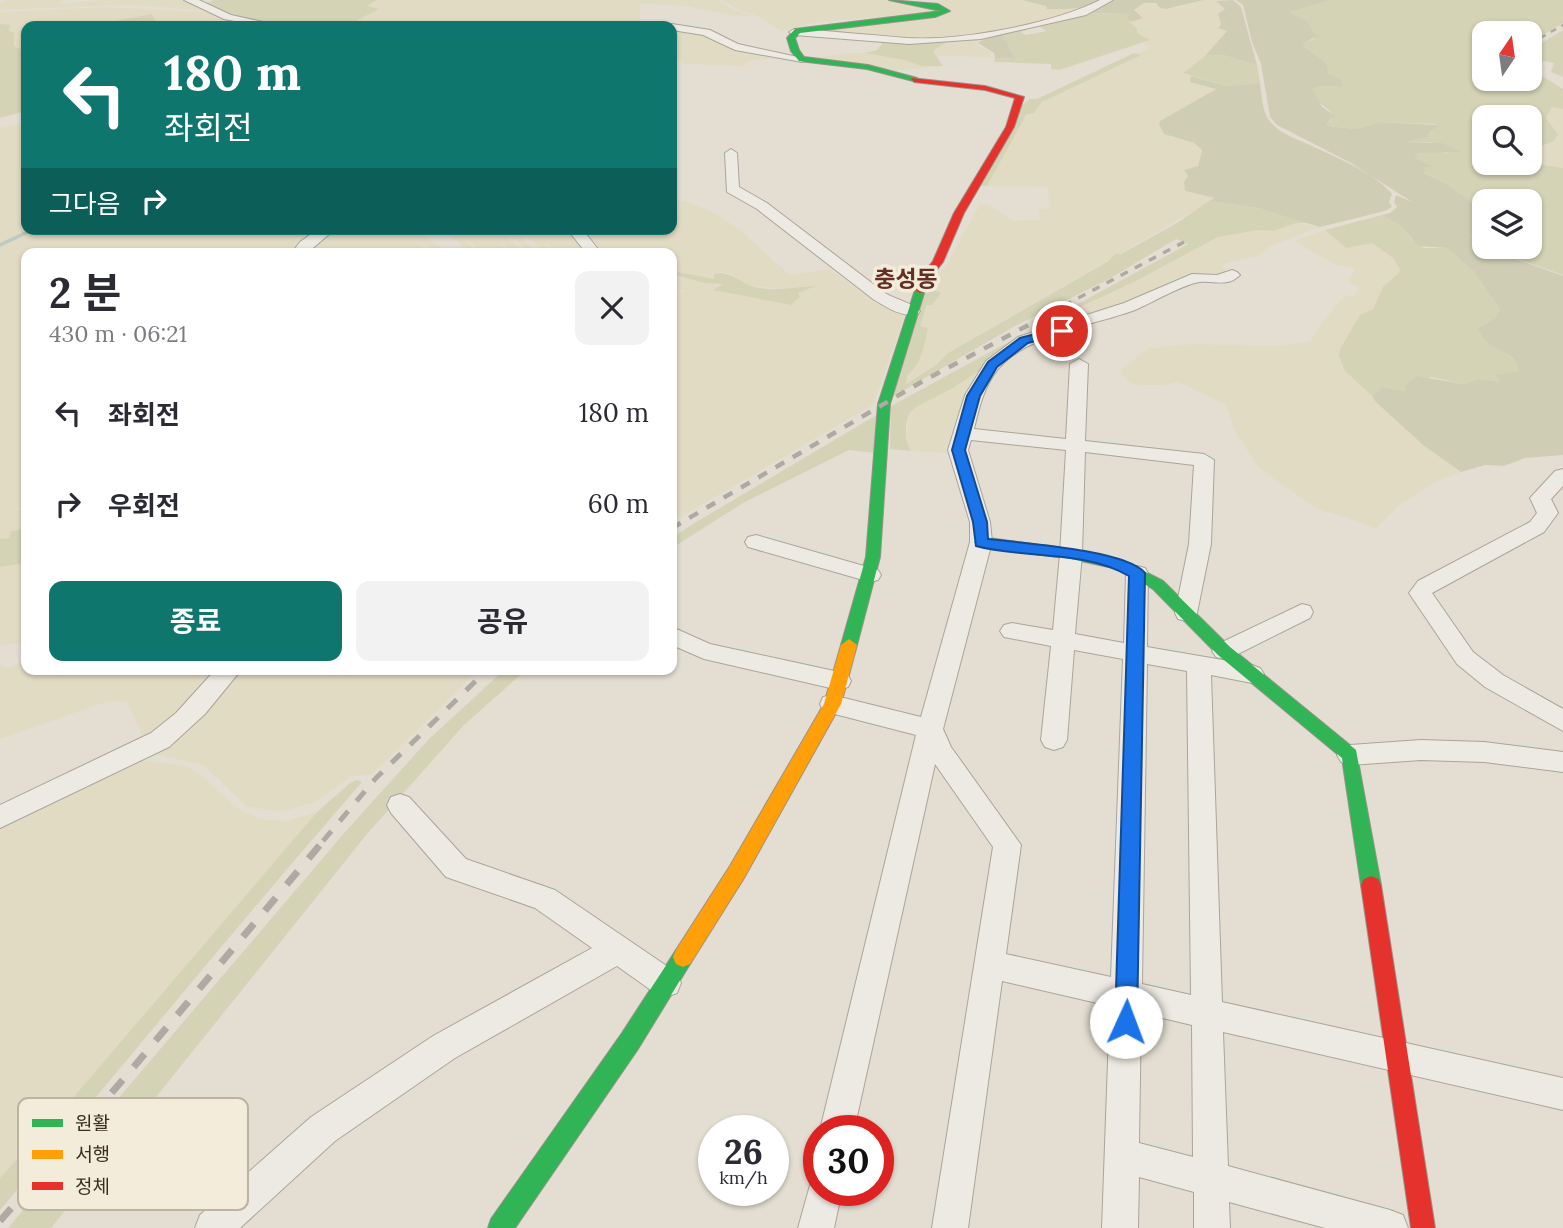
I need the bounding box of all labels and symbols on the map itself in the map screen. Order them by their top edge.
north arrow [1472,21,1542,91]
district label: 충성동 [874,264,938,293]
pin [1032,301,1092,361]
position arrow [1089,985,1163,1059]
legend [18,1098,248,1210]
text: 원활 [75,1111,110,1135]
speed limit sign: 30 [803,1115,894,1206]
text: 서행 [75,1142,110,1166]
text: 정체 [75,1174,110,1198]

